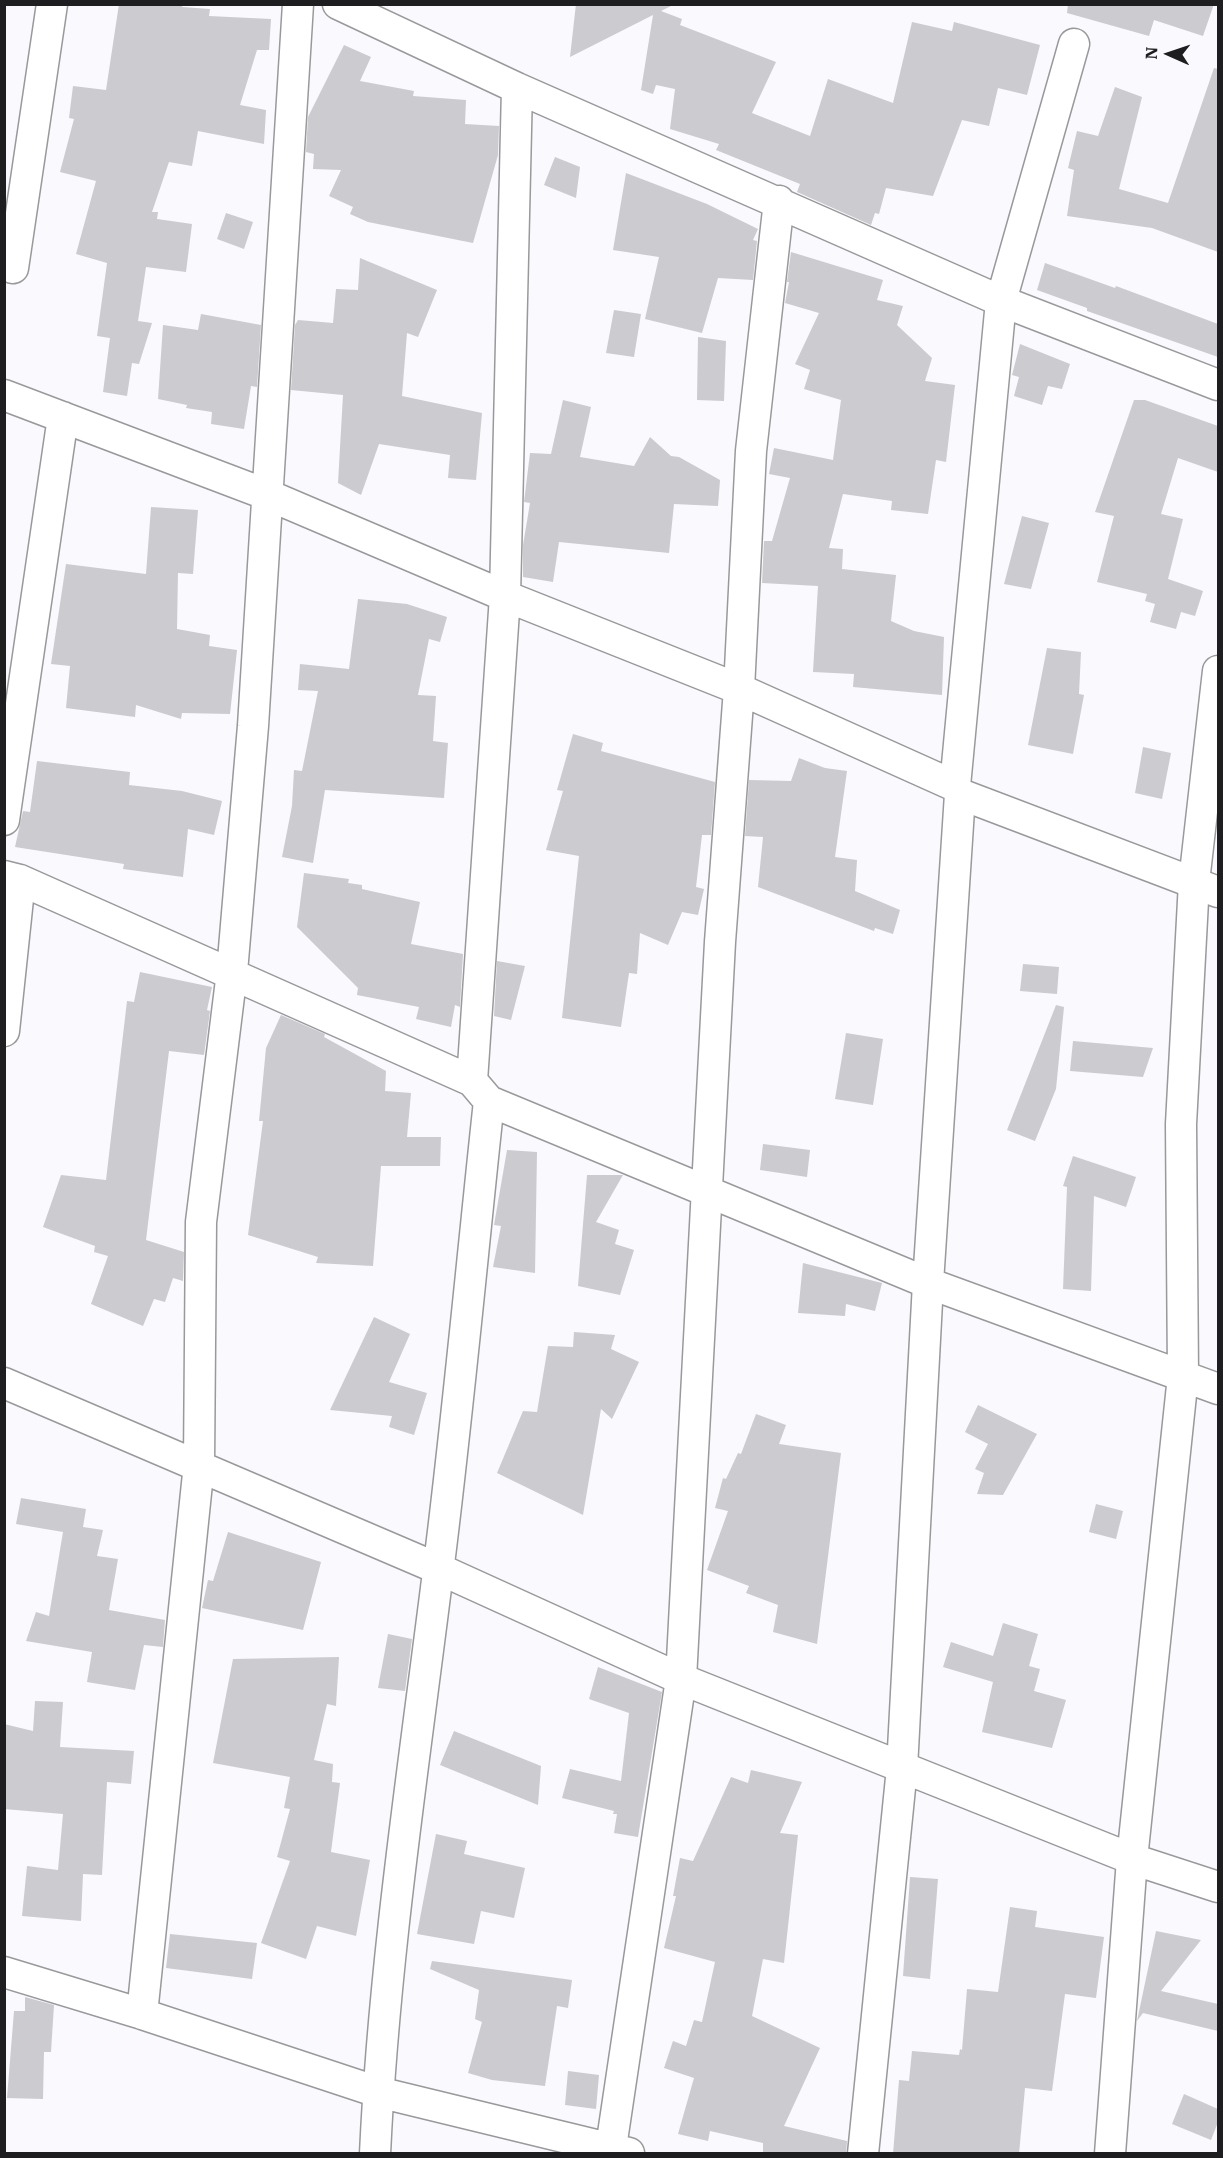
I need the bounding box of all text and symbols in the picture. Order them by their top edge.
north arrow [1139,24,1199,84]
text: N [1141,46,1161,60]

